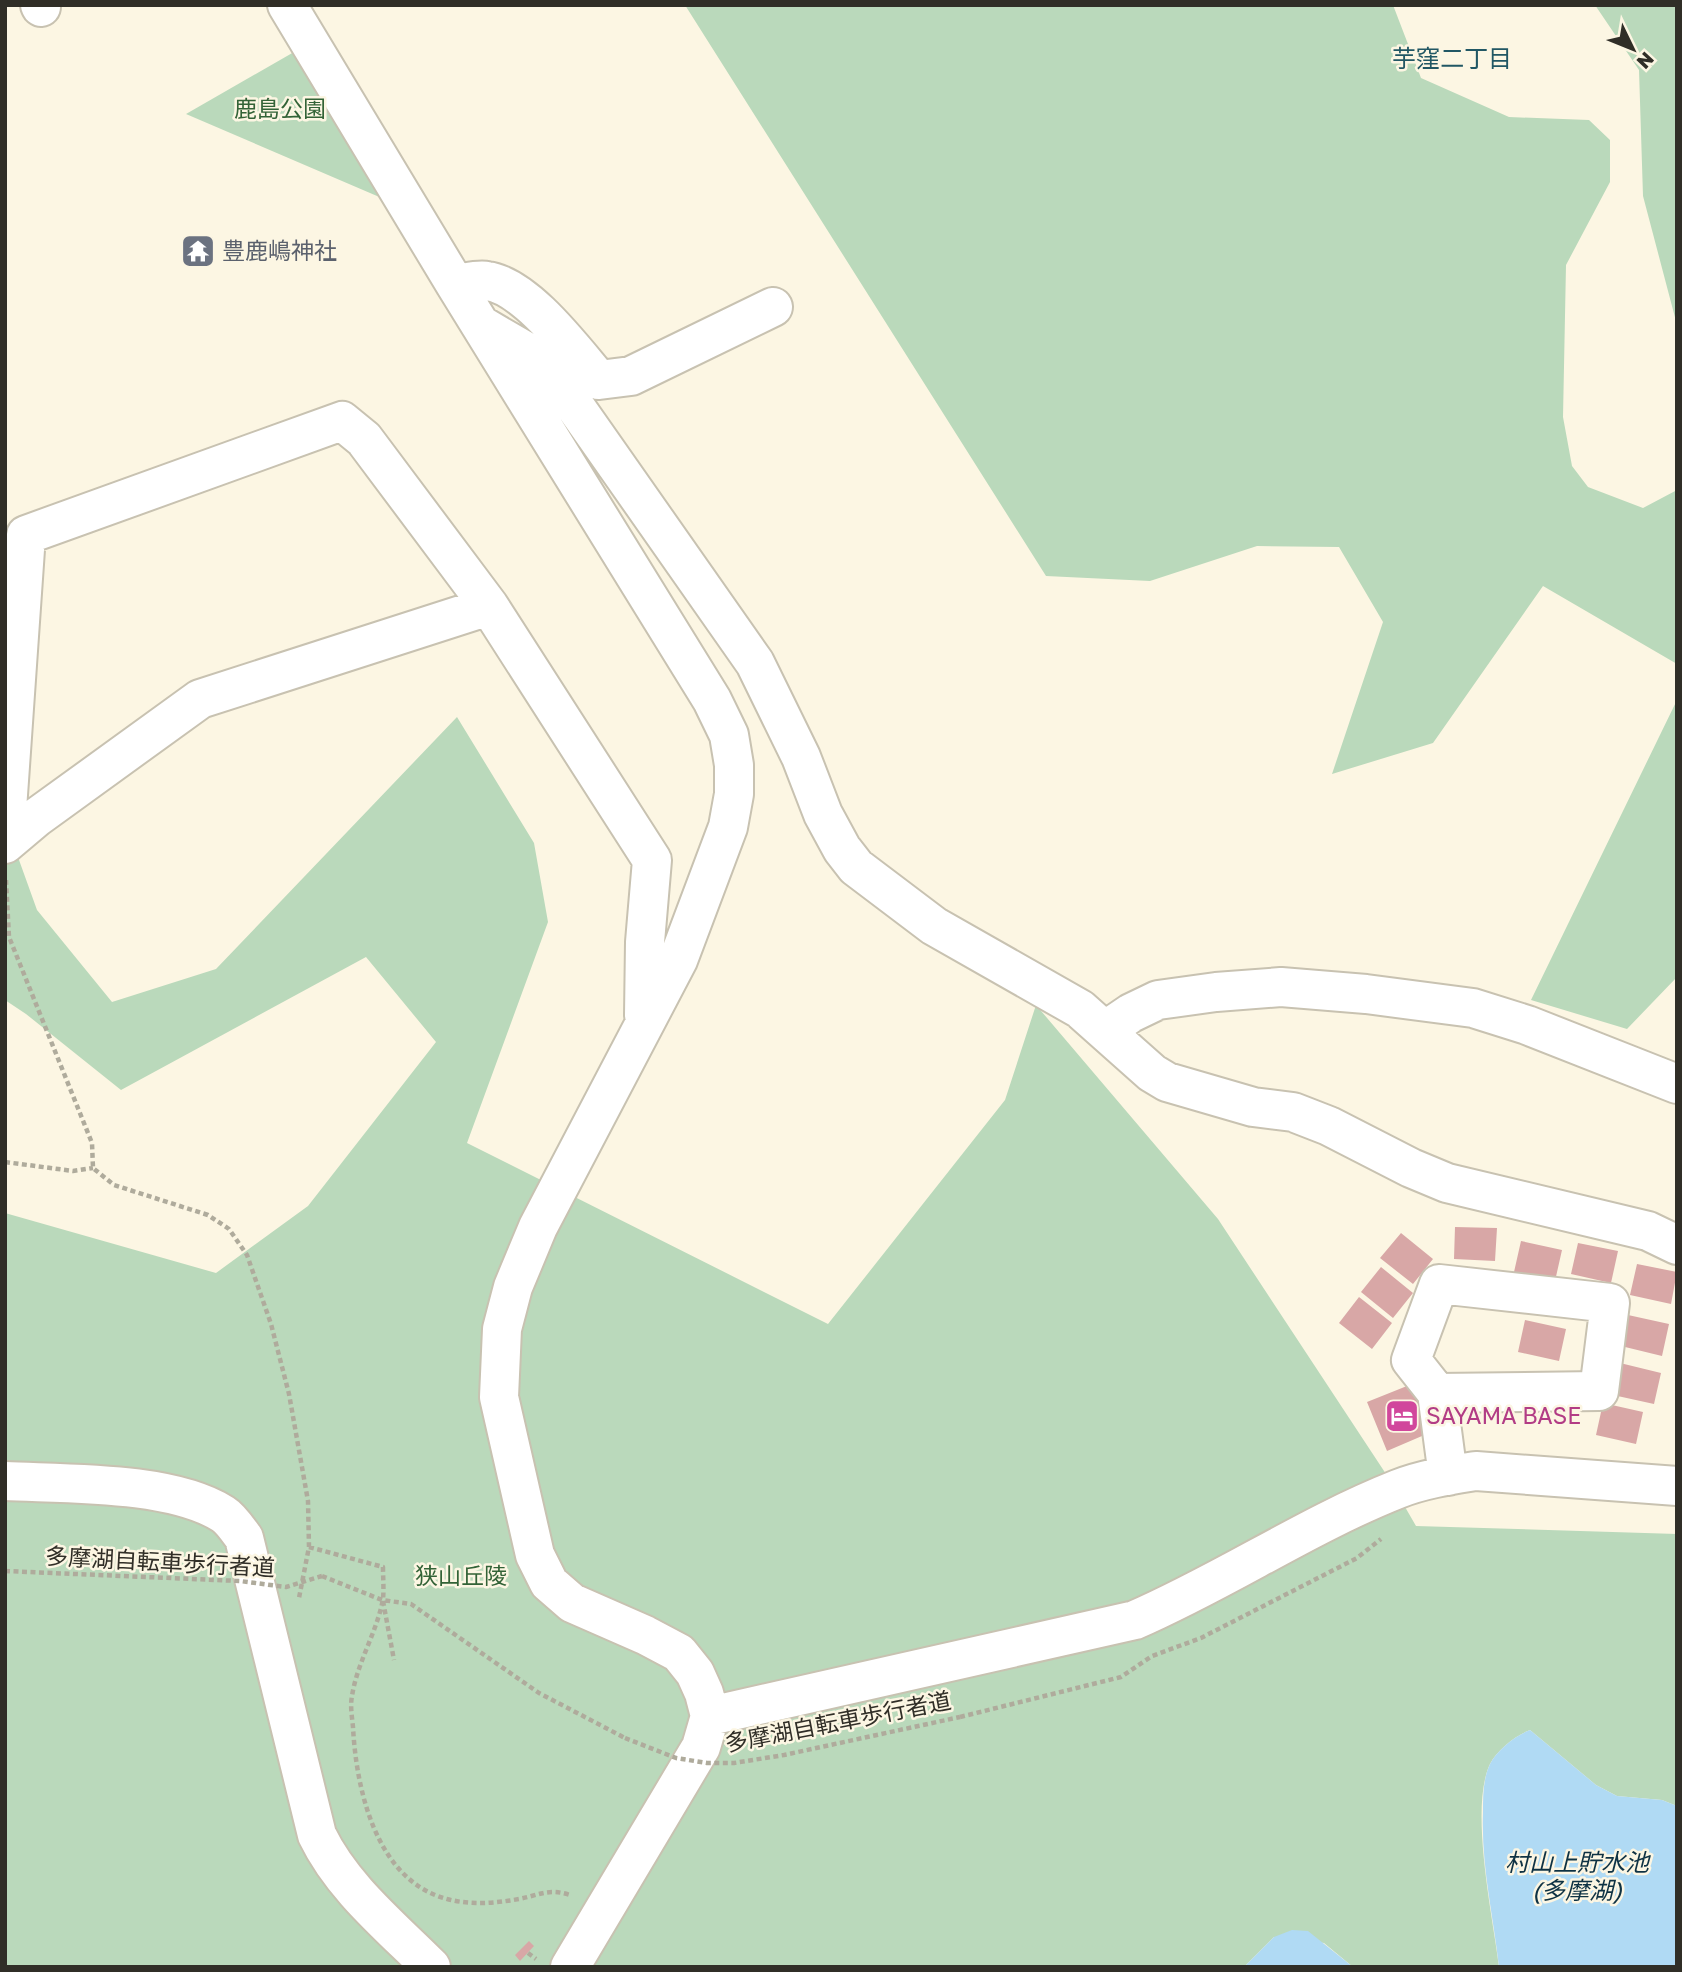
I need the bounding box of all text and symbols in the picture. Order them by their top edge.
north arrow [1598,14,1668,84]
district label: 芋窪二丁目 [1392,43,1512,72]
text: N [1632,48,1659,74]
park label: 鹿島公園 [234,94,326,122]
temple icon: 豊鹿嶋神社 [179,232,217,270]
place label: 豊鹿嶋神社 [222,236,337,264]
hotel icon: SAYAMA BASE [1383,1397,1421,1435]
place label: SAYAMA BASE [1426,1401,1581,1429]
street label: 多摩湖自転車歩行者道 [44,1541,276,1581]
park label: 狭山丘陵 [415,1561,507,1589]
street label: 多摩湖自転車歩行者道 [722,1685,953,1757]
water label: 村山上貯水池 (多摩湖) [1505,1847,1651,1904]

